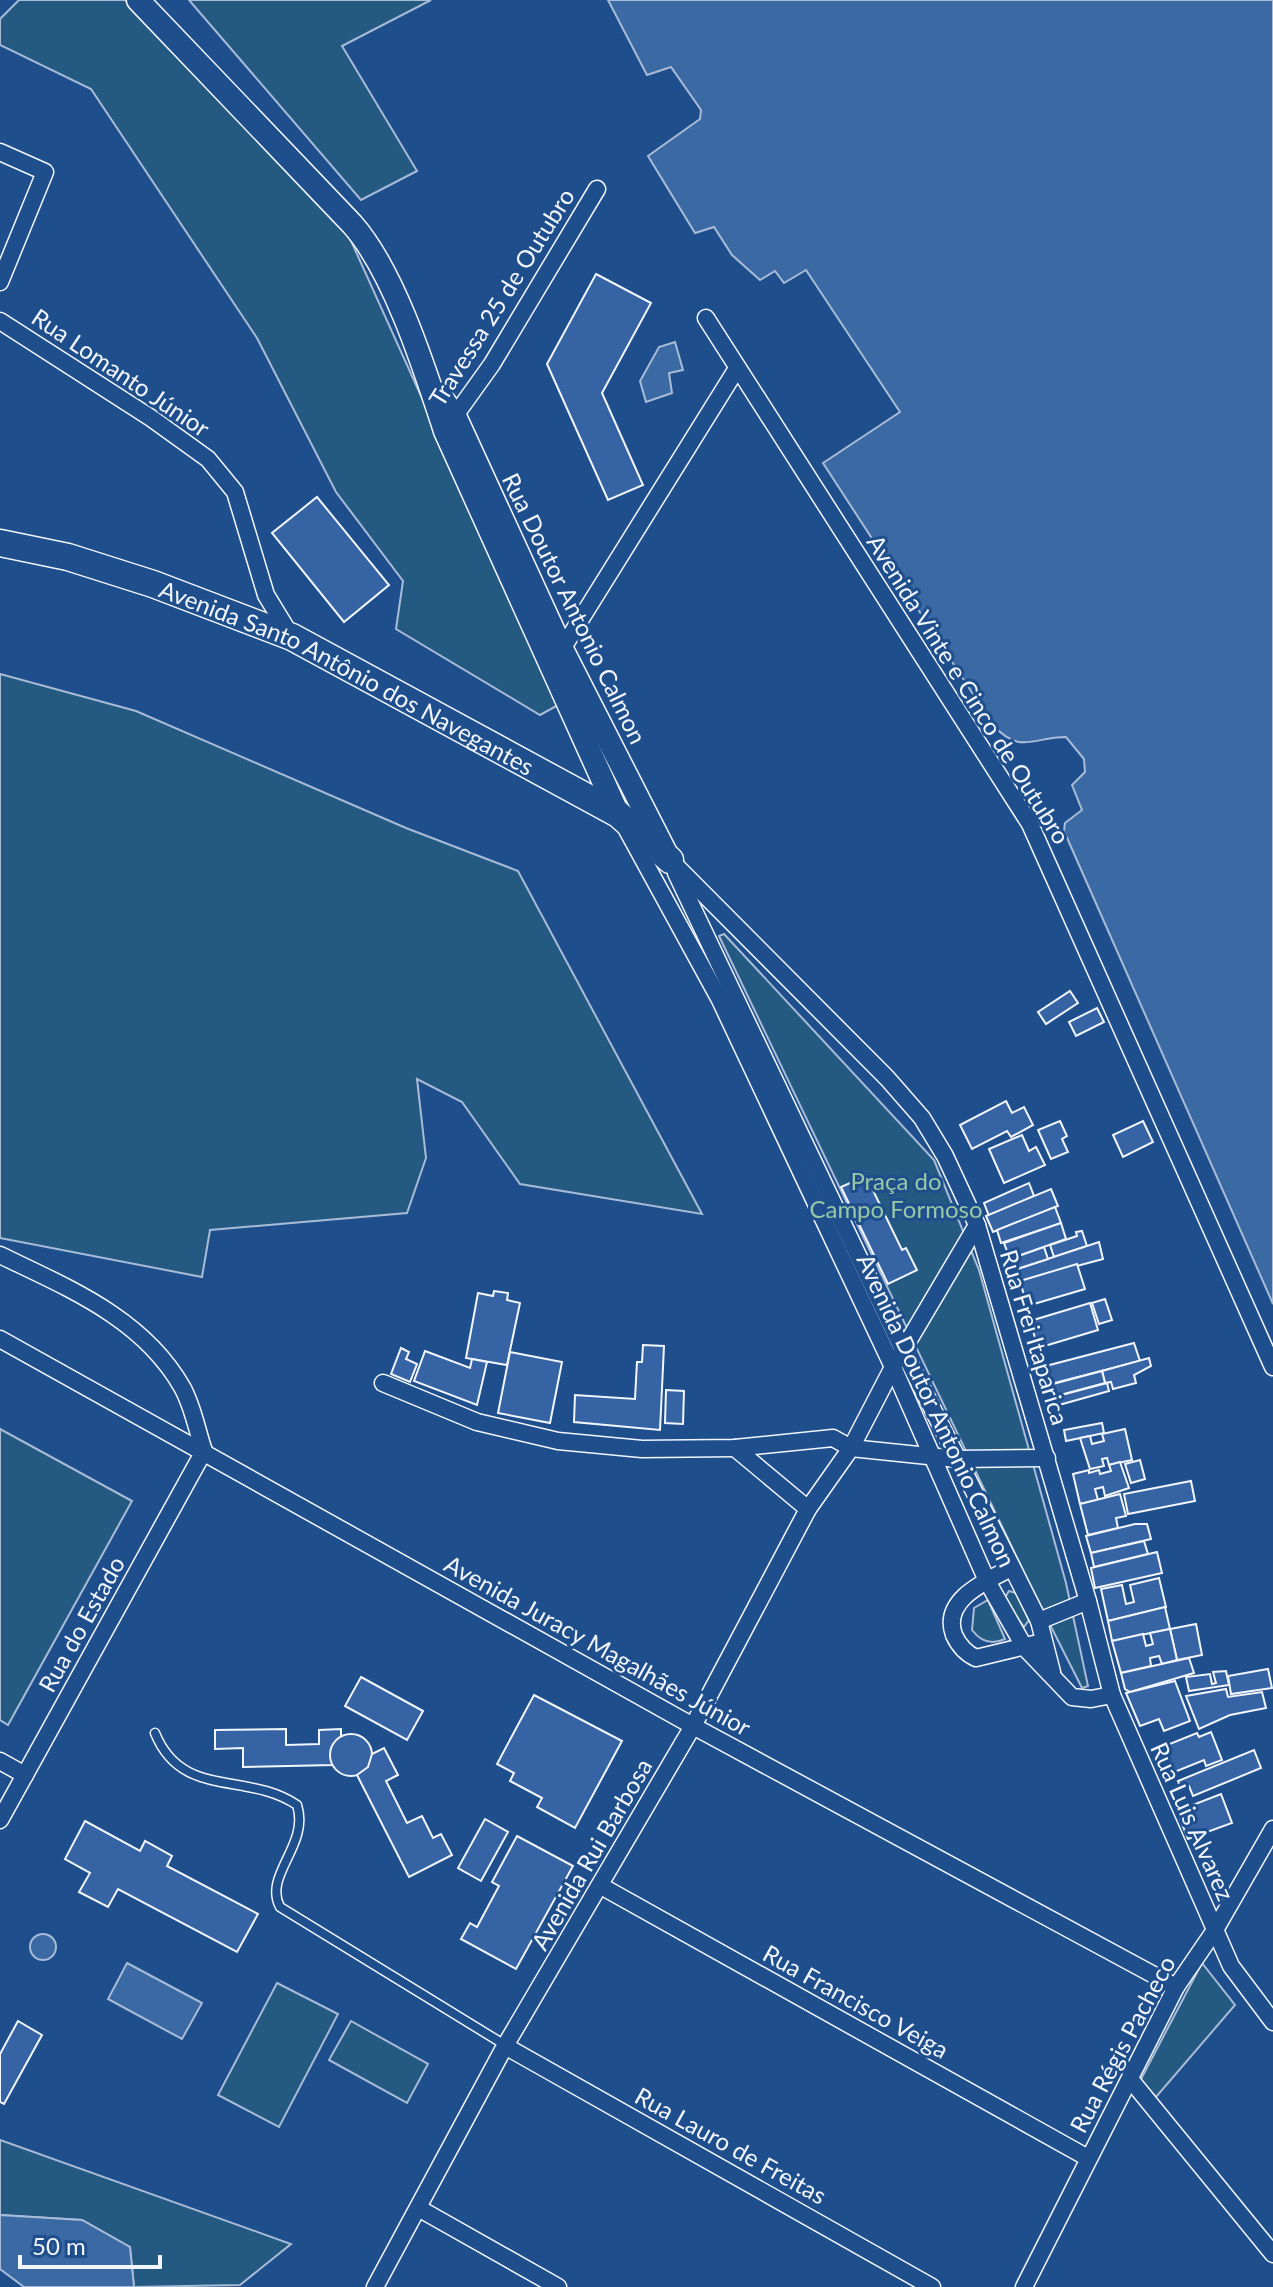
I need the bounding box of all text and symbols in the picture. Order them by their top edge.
street label: Travessa 25 de Outubro [422,183,580,411]
street label: Rua Lomanto Júnior [27,302,216,442]
street label: Rua Doutor Antonio Calmon [497,468,653,748]
street label: Avenida Vinte e Cinco de Outubro [861,529,1077,849]
street label: Avenida Santo Antônio dos Navegantes [156,573,539,780]
park label: Praça do Campo Formoso [809,1166,983,1223]
street label: Rua Frei Itaparica [995,1246,1075,1428]
street label: Avenida Doutor Antonio Calmon [852,1249,1022,1571]
street label: Avenida Juracy Magalhães Júnior [440,1549,756,1742]
street label: Rua do Estado [32,1551,130,1697]
street label: Rua Luis Alvarez [1145,1737,1241,1905]
street label: Avenida Rui Barbosa [524,1753,658,1955]
street label: Rua Francisco Veiga [758,1938,954,2064]
street label: Rua Régis Pacheco [1063,1951,1181,2137]
street label: Rua Lauro de Freitas [630,2080,832,2210]
scale bar [20,2219,160,2269]
text: 50 m [32,2231,86,2260]

